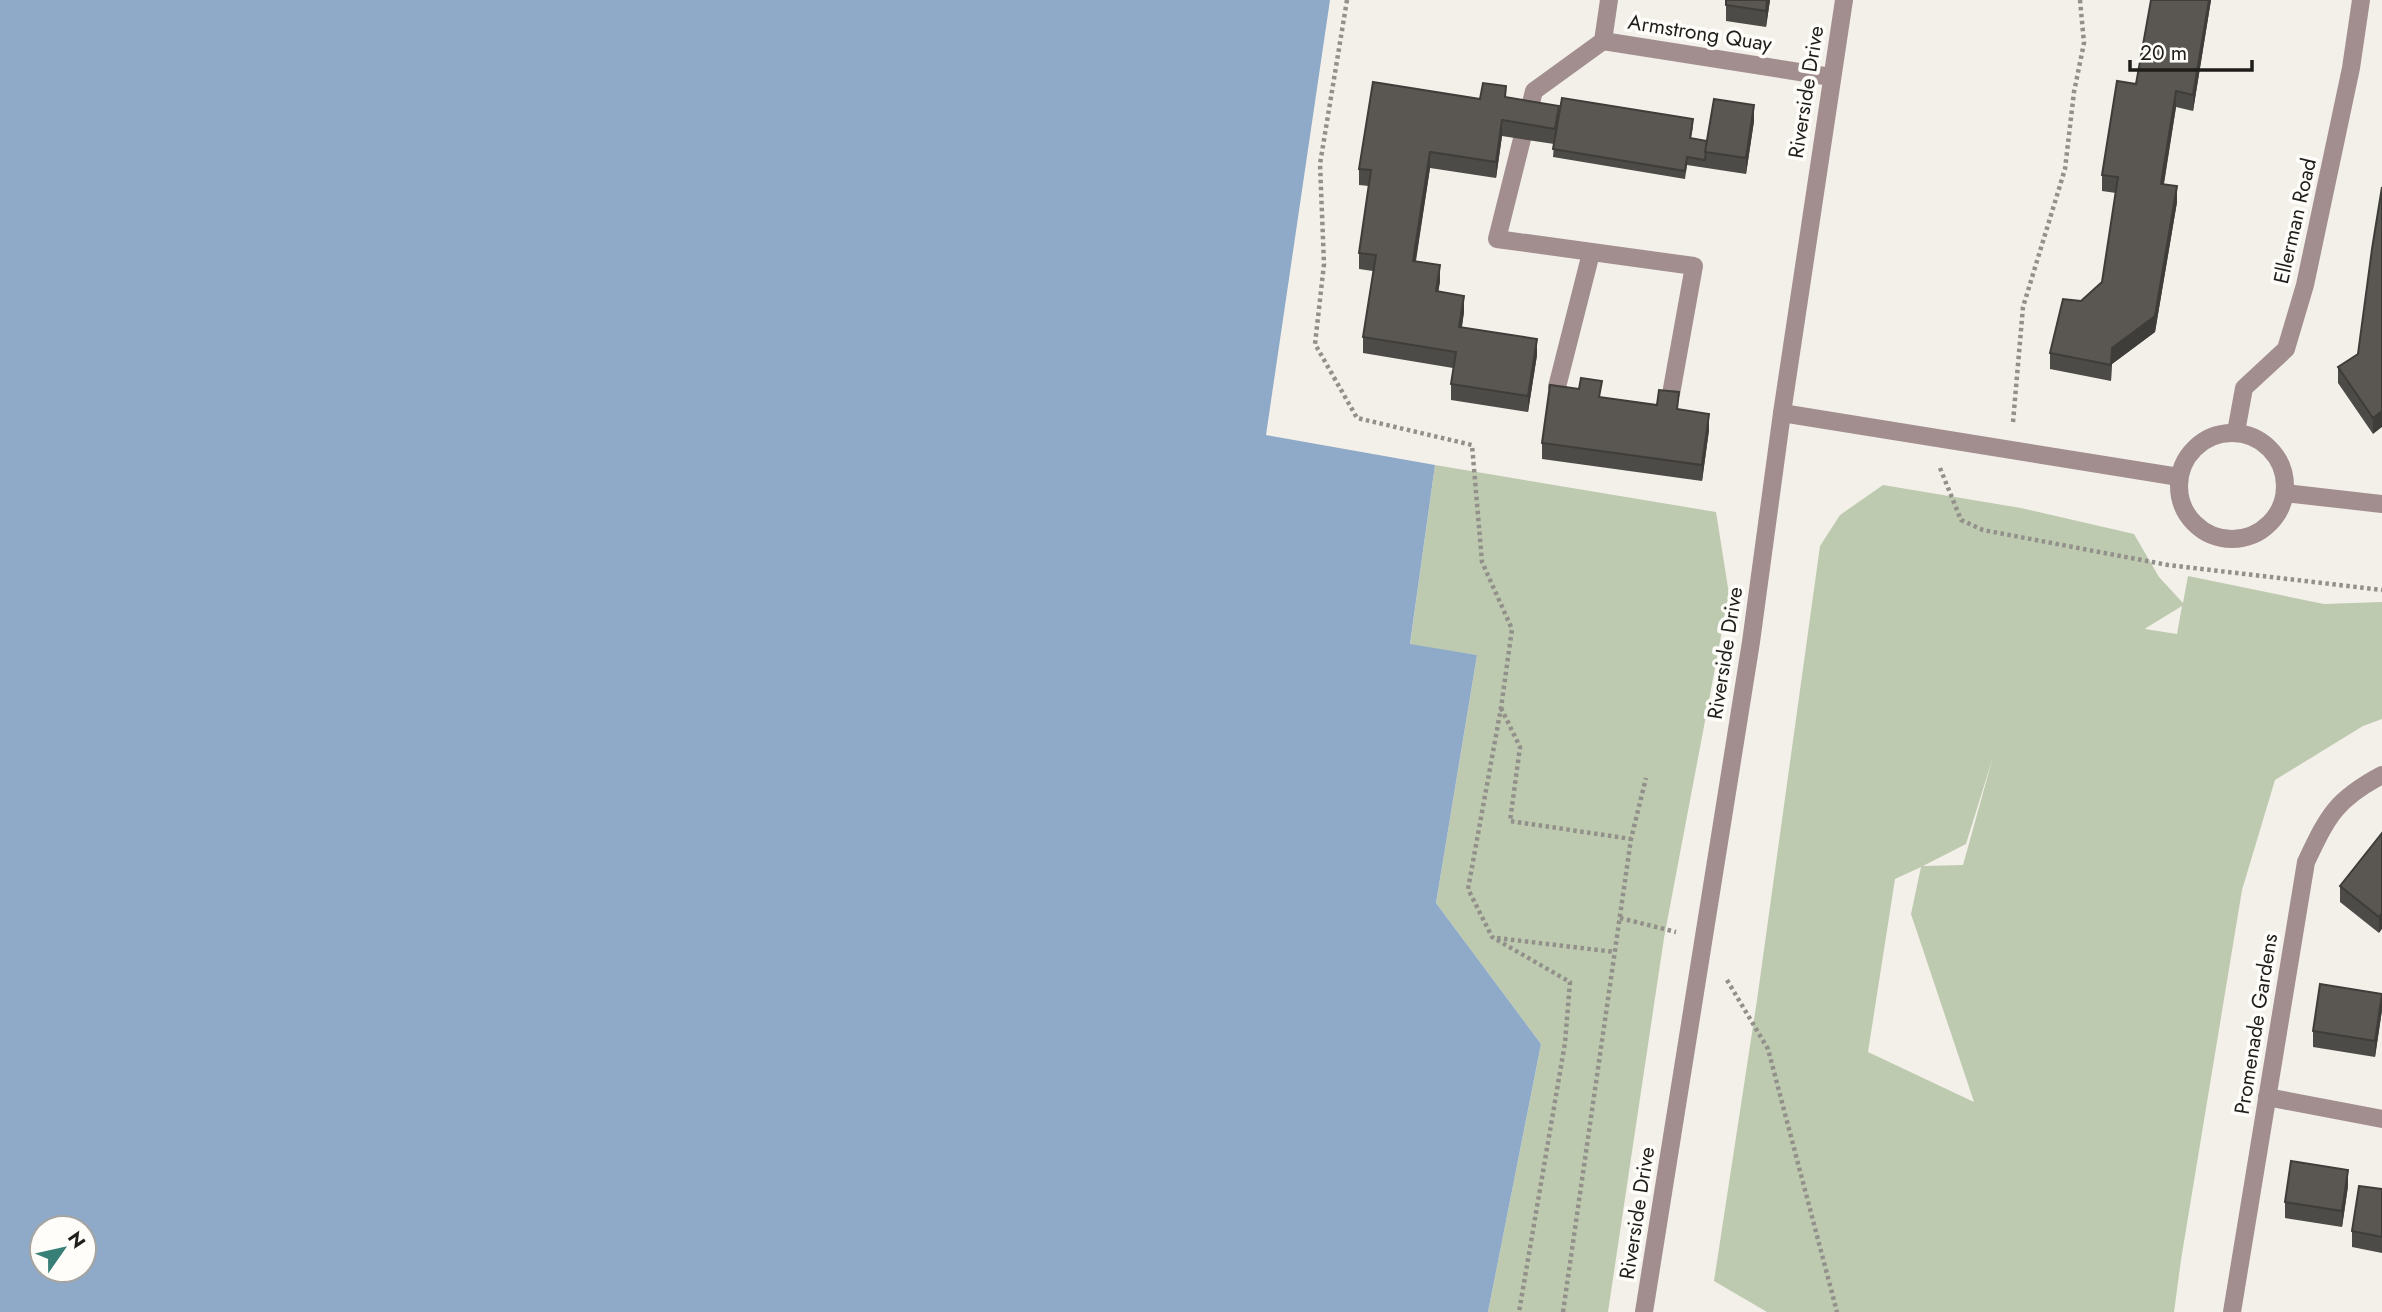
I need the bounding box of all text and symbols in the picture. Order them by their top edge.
street label: Armstrong Quay [1626,7,1775,59]
street label: Riverside Drive [1781,23,1831,160]
scale bar [2130,28,2252,72]
text: 20 m [2140,38,2187,68]
street label: Ellerman Road [2266,155,2324,287]
street label: Riverside Drive [1700,584,1750,721]
street label: Promenade Gardens [2227,931,2285,1117]
street label: Riverside Drive [1612,1144,1662,1281]
north arrow [28,1214,98,1284]
text: N [61,1226,92,1254]

